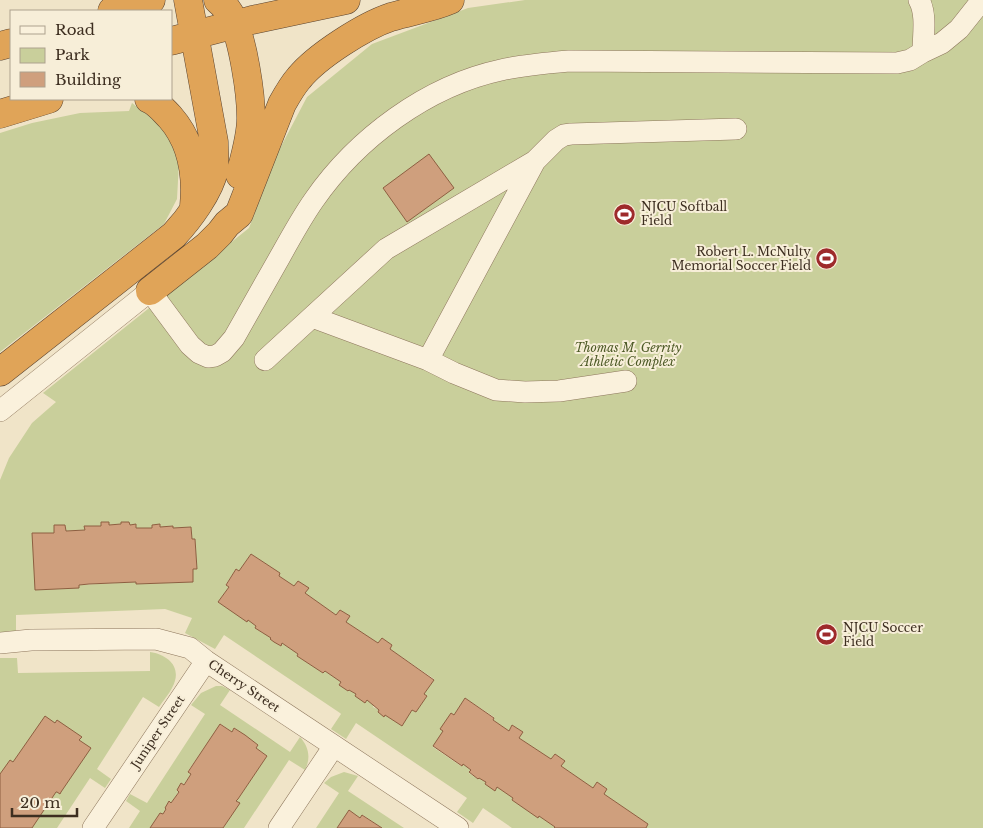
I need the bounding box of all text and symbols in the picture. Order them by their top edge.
legend [10,10,172,100]
text: Road [55,20,95,39]
text: Park [55,45,91,64]
text: Building [55,70,122,89]
place label: NJCU Softball Field [641,199,727,228]
sports icon: NJCU Softball Field [613,202,637,226]
place label: Robert L. McNulty Memorial Soccer Field [672,244,811,273]
sports icon: Robert L. McNulty Memorial Soccer Field [815,247,839,271]
park label: Thomas M. Gerrity Athletic Complex [574,340,682,369]
place label: NJCU Soccer Field [843,620,923,649]
sports icon: NJCU Soccer Field [815,623,839,647]
street label: Cherry Street [206,656,283,715]
street label: Juniper Street [127,692,188,773]
scale bar [12,786,78,818]
text: 20 m [20,793,60,812]

